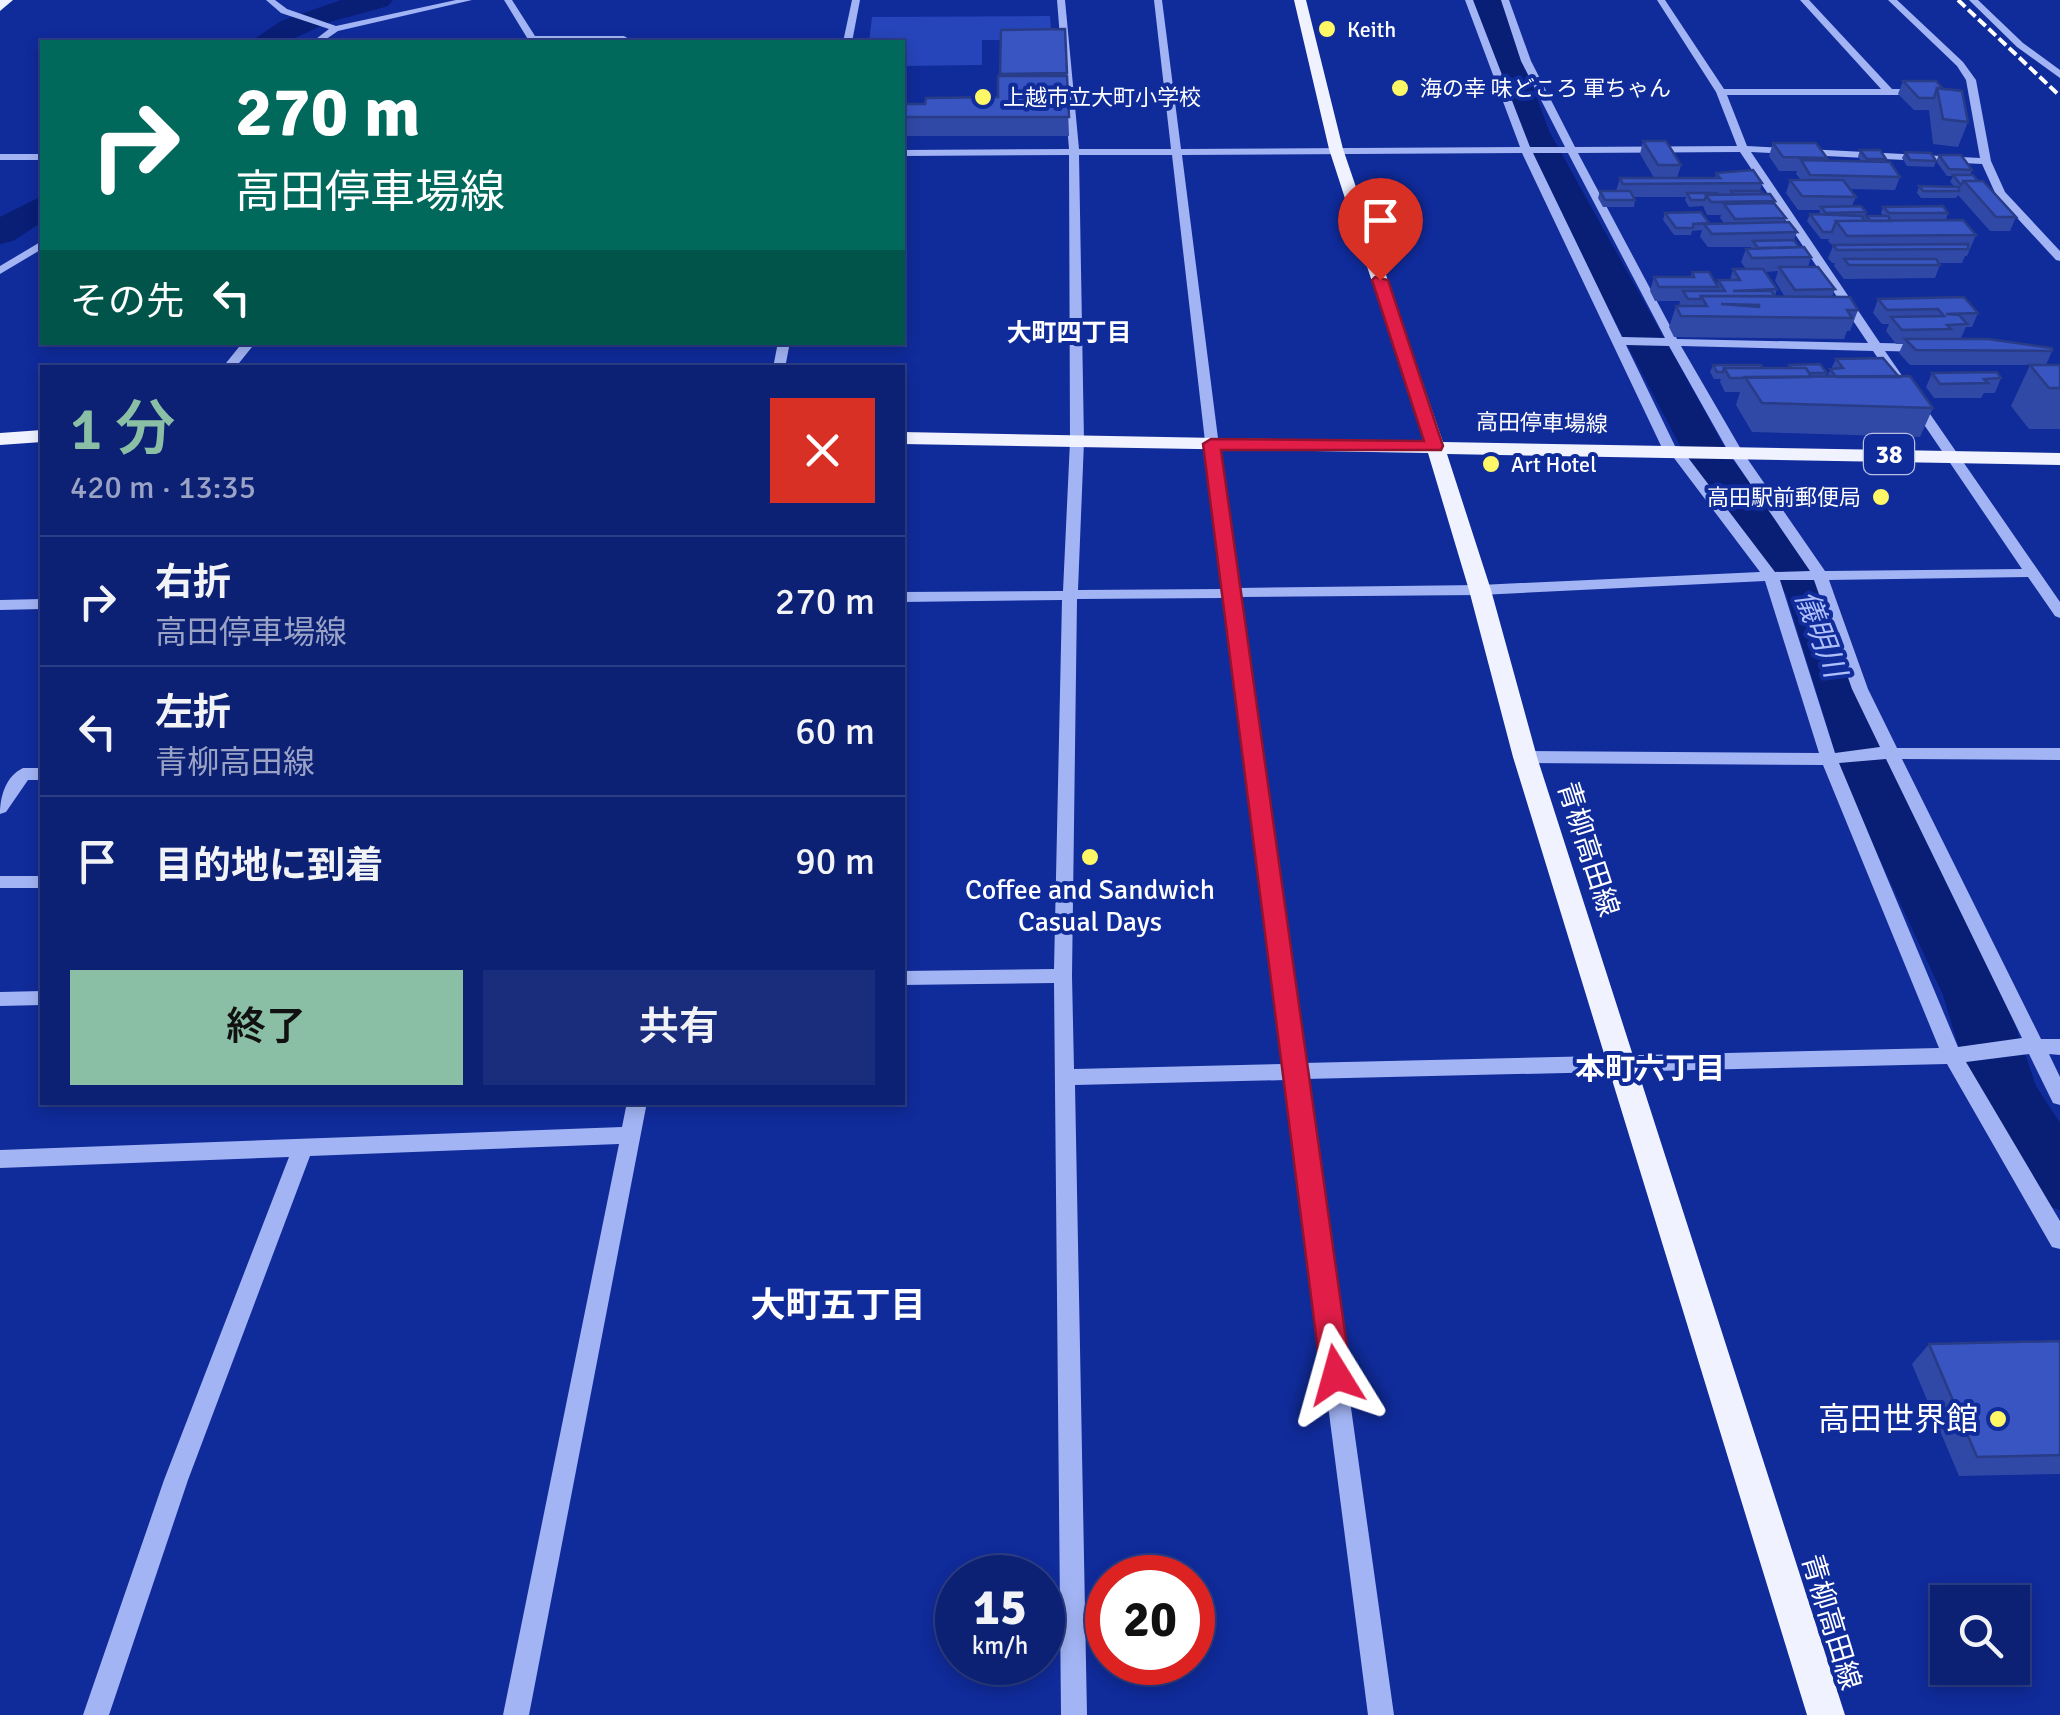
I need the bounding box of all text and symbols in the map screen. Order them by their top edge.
place label: Keith [1347,16,1396,43]
marker: Keith [1316,18,1338,40]
text: 270 m [235,69,420,155]
place label: 海の幸 味どころ 軍ちゃん [1420,75,1671,102]
marker: 海の幸 味どころ 軍ちゃん [1389,77,1411,99]
icon: right [70,80,200,210]
place label: 上越市立大町小学校 [1003,84,1201,111]
marker: 上越市立大町小学校 [972,86,994,108]
text: 高田停車場線 [235,165,505,220]
pin [1338,178,1423,281]
icon: arrive [1353,193,1408,248]
icon: left [204,270,259,325]
text: その先 [70,278,184,325]
district label: 大町四丁目 [1006,317,1132,348]
text: 1 分 [70,393,176,467]
button: close [770,398,875,503]
street label: 高田停車場線 [1476,408,1608,438]
road number: 38 [1864,434,1914,474]
place label: Art Hotel [1511,451,1597,478]
marker: Art Hotel [1480,453,1502,475]
text: 420 m · 13:35 [70,468,256,507]
place label: 高田駅前郵便局 [1707,484,1861,511]
marker: 高田駅前郵便局 [1870,486,1892,508]
text: 右折 [155,559,231,606]
icon: right [70,574,125,629]
text: 270 m [775,578,875,625]
water label: 儀明川 [1787,585,1854,685]
text: 高田停車場線 [155,613,347,652]
text: 左折 [155,689,231,736]
icon: left [70,704,125,759]
text: 60 m [795,708,875,755]
text: 青柳高田線 [155,743,315,782]
street label: 青柳高田線 [1550,777,1626,921]
icon: arrive [70,834,125,889]
text: 90 m [795,838,875,885]
text: 目的地に到着 [155,842,383,889]
marker: Coffee and Sandwich Casual Days [1079,846,1101,868]
place label: Coffee and Sandwich Casual Days [965,873,1215,939]
button: 終了 [70,970,463,1085]
button: 共有 [483,970,875,1085]
district label: 本町六丁目 [1575,1051,1725,1088]
district label: 大町五丁目 [750,1284,926,1327]
position arrow [1284,1323,1388,1427]
place label: 高田世界館 [1818,1400,1978,1439]
marker: 高田世界館 [1987,1408,2009,1430]
street label: 青柳高田線 [1794,1550,1868,1694]
speed limit sign: 20 [1085,1555,1215,1685]
text: 15 [973,1577,1027,1639]
map controls [1930,1585,2030,1685]
button: search [1930,1585,2030,1685]
text: km/h [972,1630,1028,1661]

